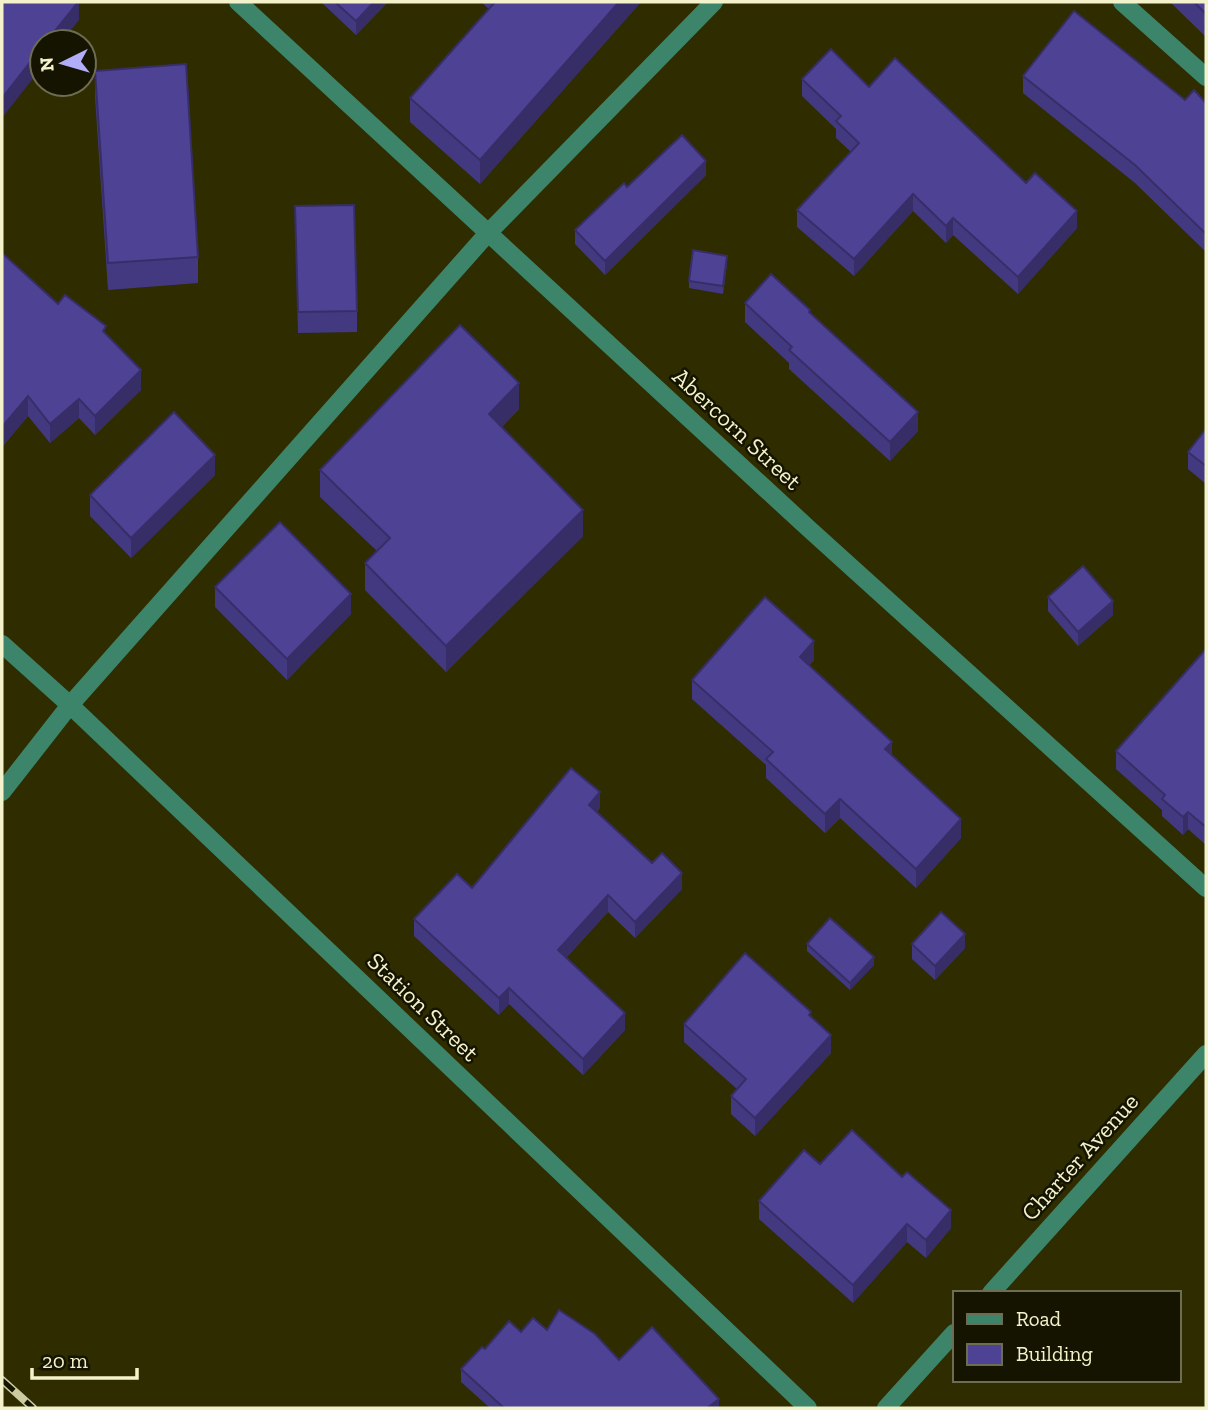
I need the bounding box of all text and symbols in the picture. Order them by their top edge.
north arrow [28,28,98,98]
text: N [34,56,59,73]
street label: Abercorn Street [667,362,808,496]
street label: Station Street [362,946,485,1067]
street label: Charter Avenue [1015,1087,1144,1226]
legend [953,1291,1180,1382]
text: Road [1016,1306,1062,1331]
scale bar [32,1336,136,1380]
text: Building [1016,1341,1093,1366]
text: 20 m [42,1348,88,1373]

